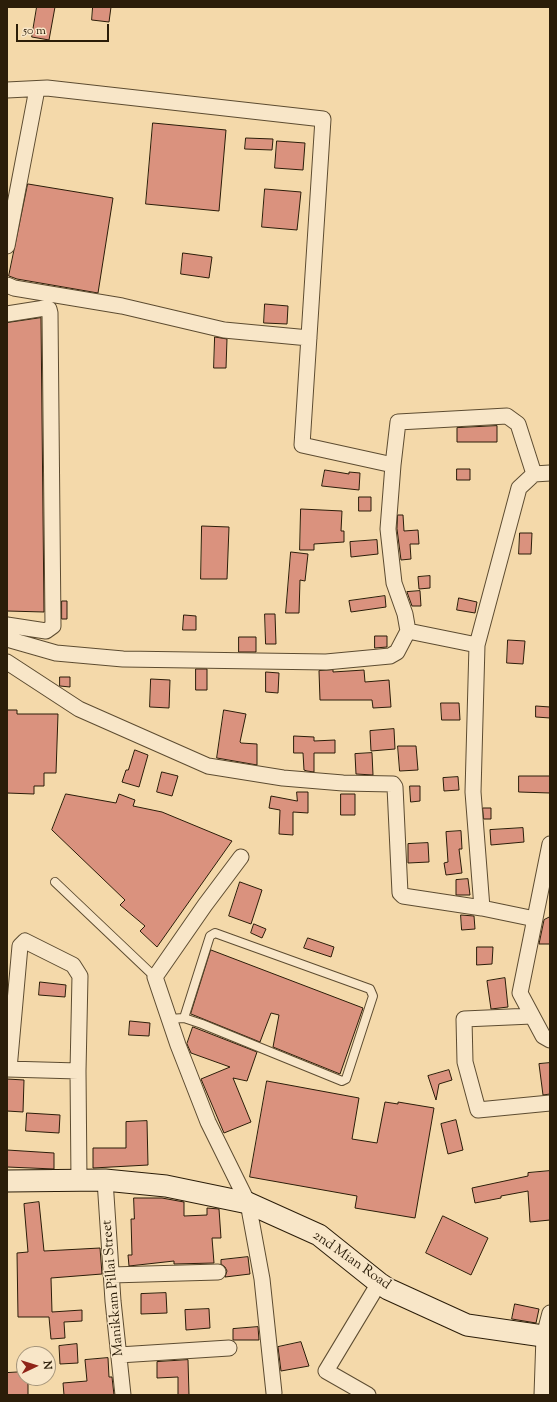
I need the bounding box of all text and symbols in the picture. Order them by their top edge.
scale bar [18,16,111,42]
text: 50 m [23,22,46,40]
street label: Manikkam Pillai Street [100,1219,128,1357]
street label: 2nd Mian Road [309,1228,393,1294]
north arrow [16,1346,56,1386]
text: N [39,1360,55,1370]

